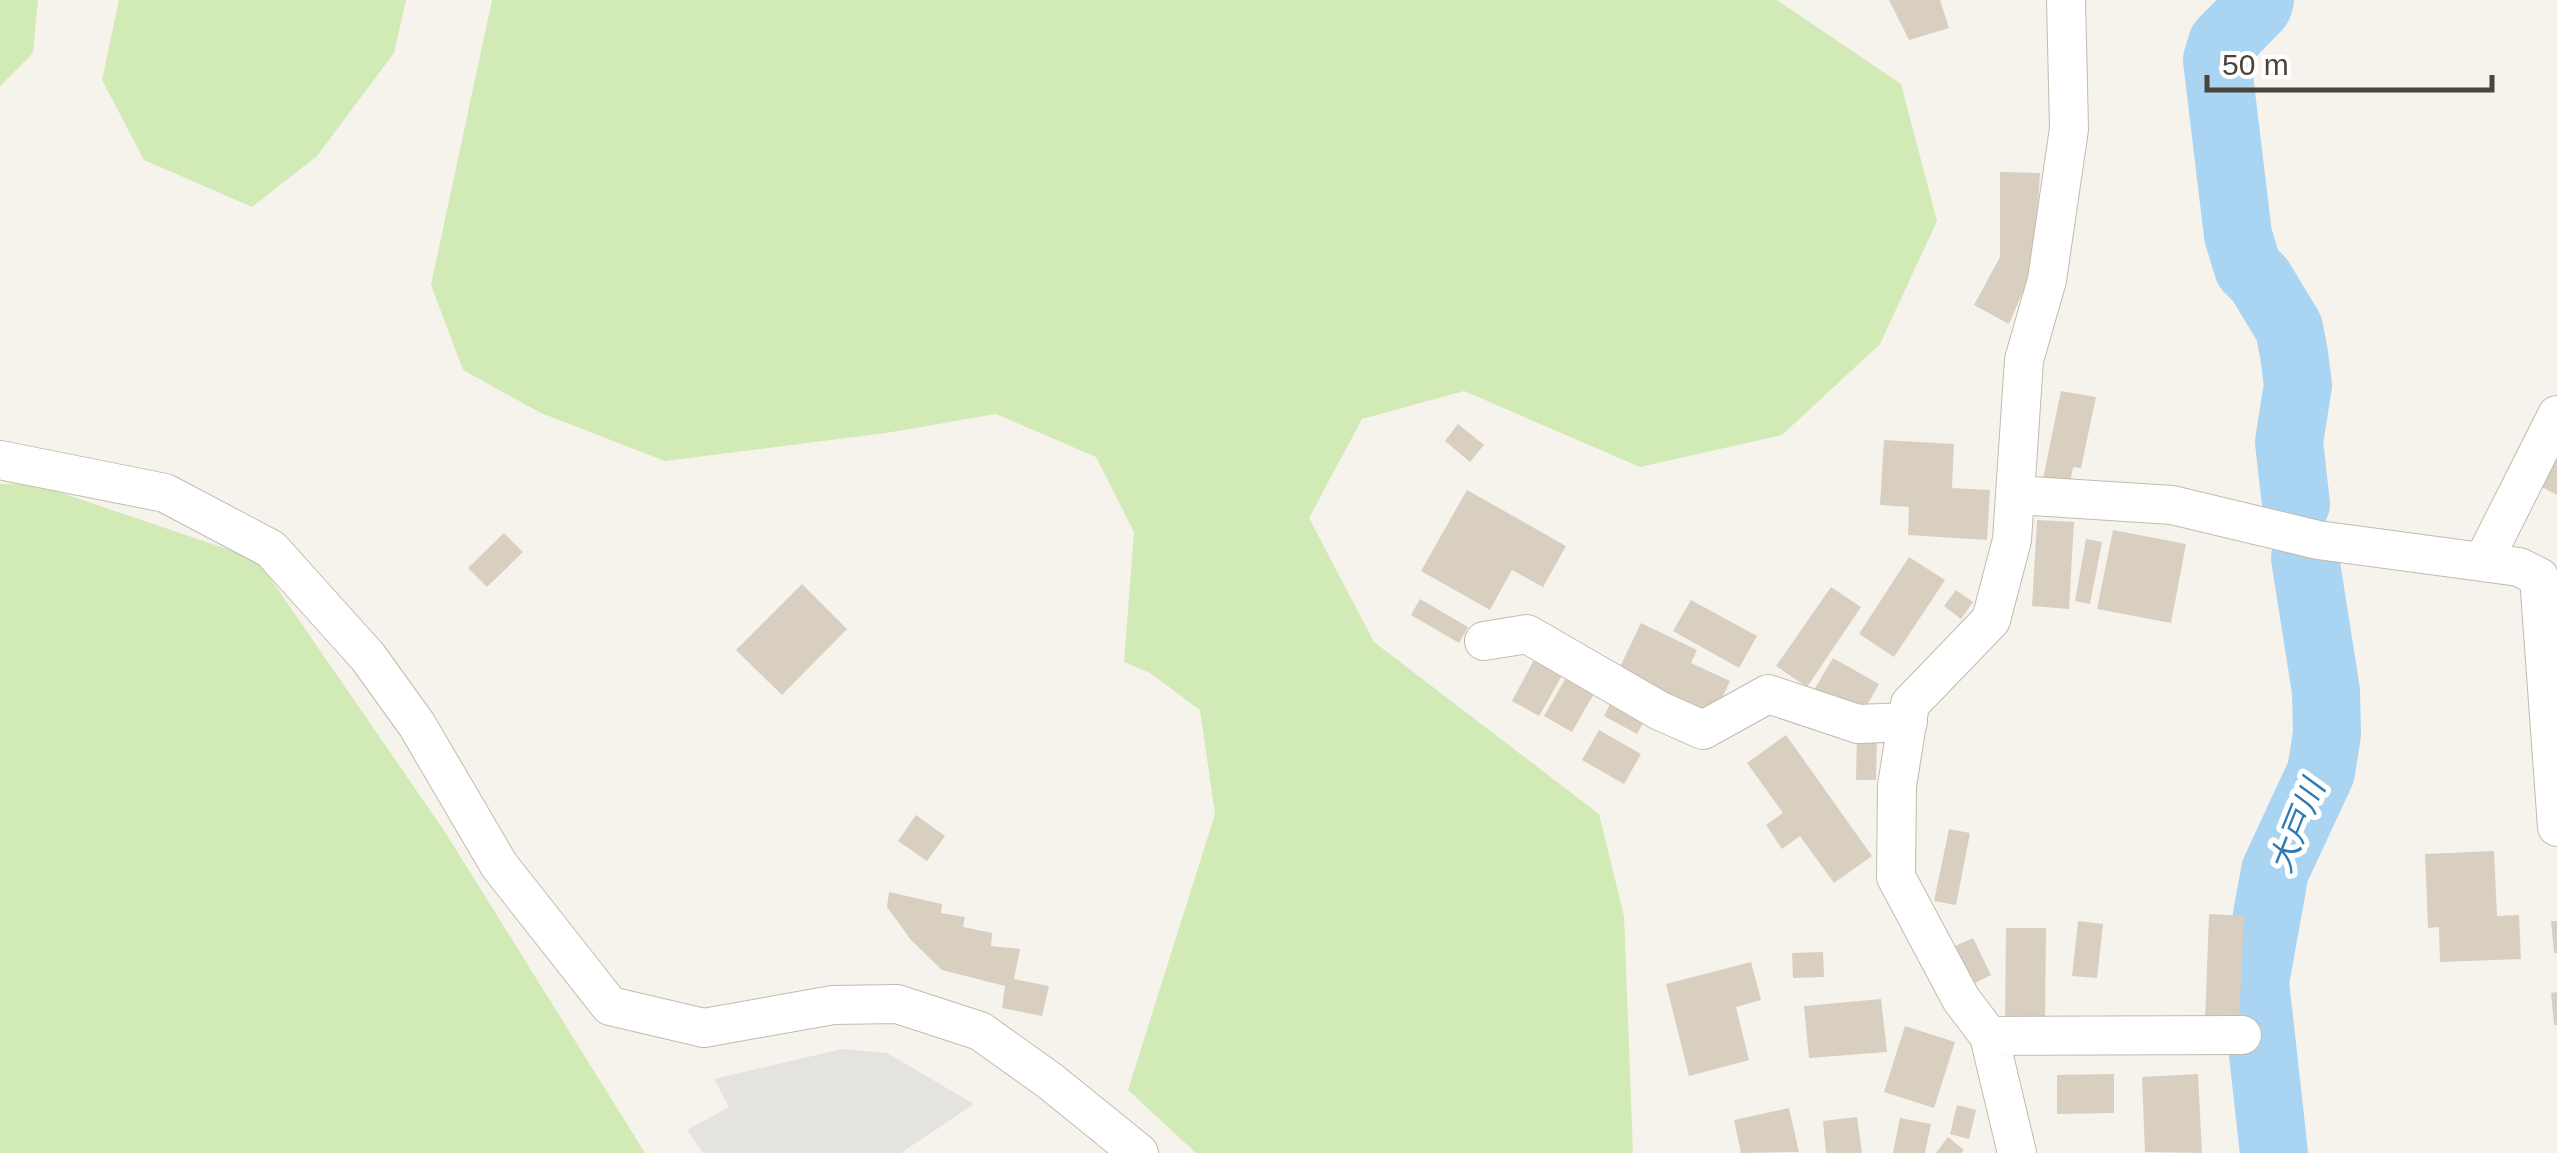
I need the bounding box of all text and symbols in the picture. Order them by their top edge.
scale bar [2207,30,2492,92]
text: 50 m [2222,48,2289,81]
water label: 大戸川 [2262,772,2333,877]

